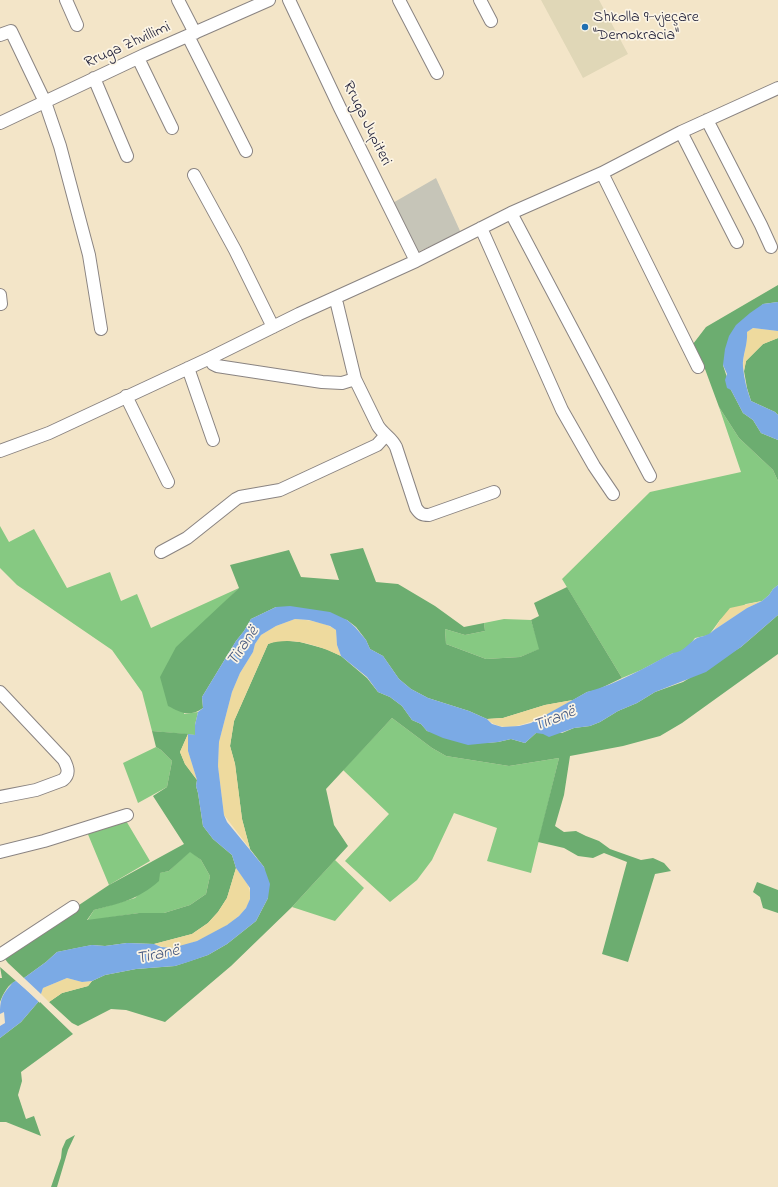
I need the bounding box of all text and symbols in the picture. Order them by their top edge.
place label: Shkolla 9-vjeçare "Demokracia" [593,8,699,46]
street label: Rruga Zhvillimi [82,19,174,73]
marker: Shkolla 9-vjeçare "Demokracia" [580,22,590,32]
street label: Rruga Jupiteri [337,79,395,169]
water label: Tiranë [223,623,265,671]
water label: Tiranë [531,703,579,737]
water label: Tiranë [135,942,181,970]

